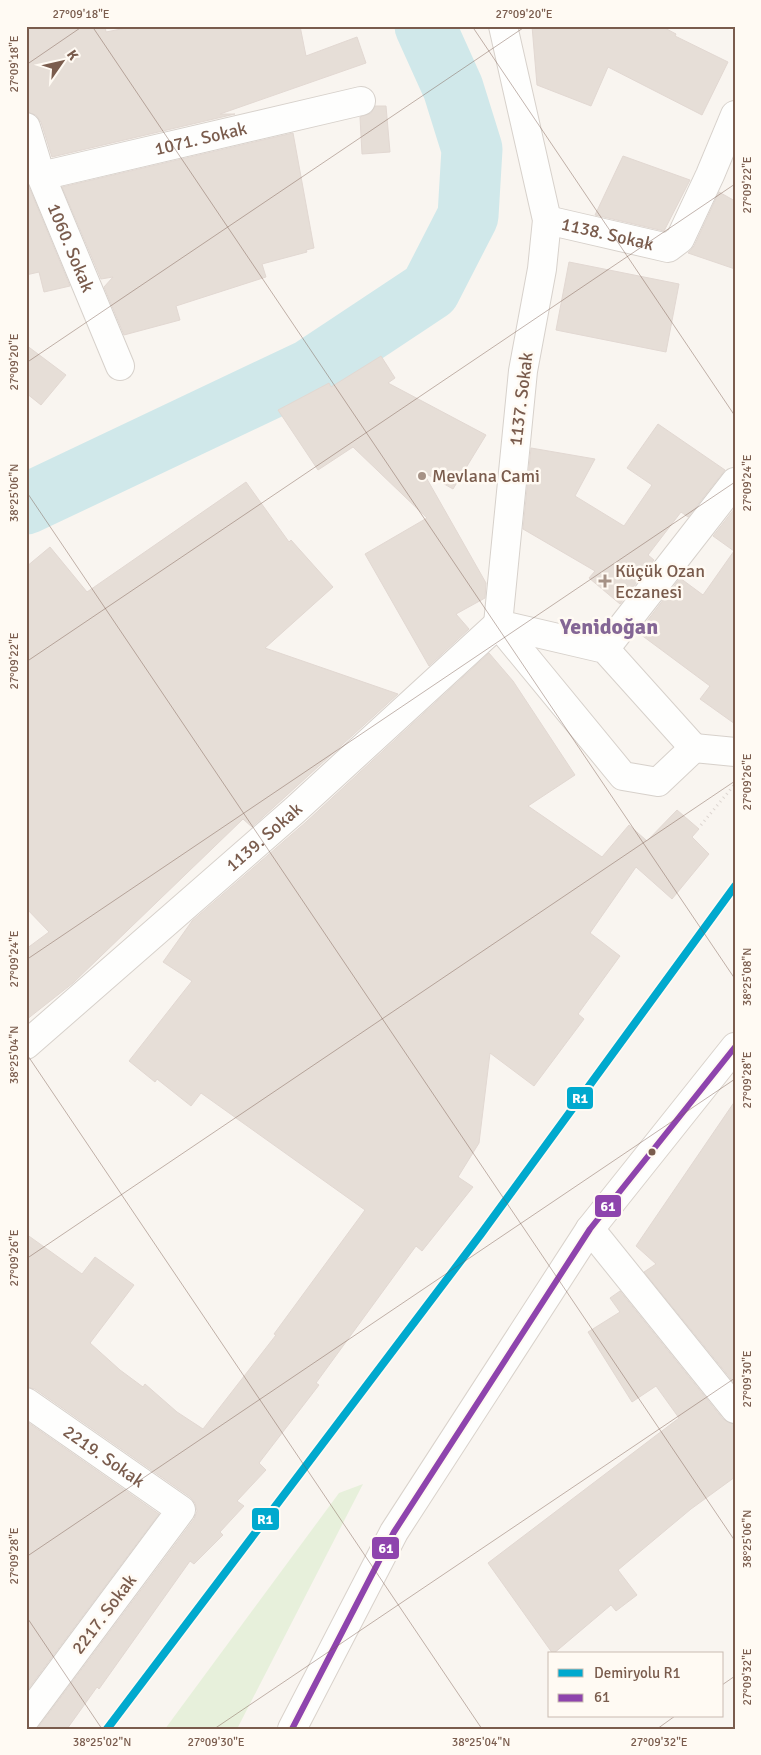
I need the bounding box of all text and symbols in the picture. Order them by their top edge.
text: 27°09'18"E [52,7,110,22]
text: 27°09'20"E [495,7,553,22]
text: 27°09'18"E [7,35,22,93]
north arrow [38,38,88,88]
text: K [63,47,82,64]
street label: 1071. Sokak [152,117,249,160]
text: 27°09'22"E [740,156,755,214]
street label: 1060. Sokak [43,200,99,296]
street label: 1138. Sokak [559,213,656,255]
text: 27°09'20"E [7,333,22,391]
street label: 1137. Sokak [504,351,538,447]
text: 27°09'24"E [740,454,755,512]
text: 38°25'06"N [7,464,22,522]
place label: Mevlana Cami [432,465,540,487]
marker: Mevlana Cami [416,470,428,482]
place label: Küçük Ozan Eczanesi [615,560,705,603]
marker: Küçük Ozan Eczanesi [599,575,611,587]
district label: Yenidoğan [559,613,658,640]
text: 27°09'22"E [7,632,22,690]
text: 27°09'26"E [740,753,755,811]
street label: 1139. Sokak [221,798,307,876]
text: 27°09'24"E [7,930,22,988]
text: 38°25'08"N [740,948,755,1006]
text: 38°25'04"N [7,1026,22,1084]
text: 27°09'28"E [740,1051,755,1109]
line badge: R1 [566,1086,594,1110]
text: R1 [572,1090,589,1107]
unlabelled marker [647,1147,657,1157]
line badge: 61 [594,1194,622,1218]
text: 61 [600,1198,616,1215]
text: 27°09'26"E [7,1229,22,1287]
text: 27°09'30"E [740,1350,755,1408]
street label: 2219. Sokak [59,1420,149,1492]
line badge: R1 [251,1507,280,1531]
text: 38°25'06"N [740,1510,755,1568]
text: R1 [257,1511,274,1528]
text: 27°09'28"E [7,1527,22,1585]
line badge: 61 [371,1536,400,1560]
text: 61 [378,1540,394,1557]
street label: 2217. Sokak [67,1570,141,1658]
text: 27°09'32"E [740,1648,755,1706]
legend [548,1652,724,1718]
text: Demiryolu R1 [594,1664,681,1682]
text: 61 [594,1688,610,1706]
text: 38°25'02"N [73,1735,131,1750]
text: 27°09'30"E [187,1735,245,1750]
text: 38°25'04"N [452,1735,510,1750]
text: 27°09'32"E [630,1735,688,1750]

